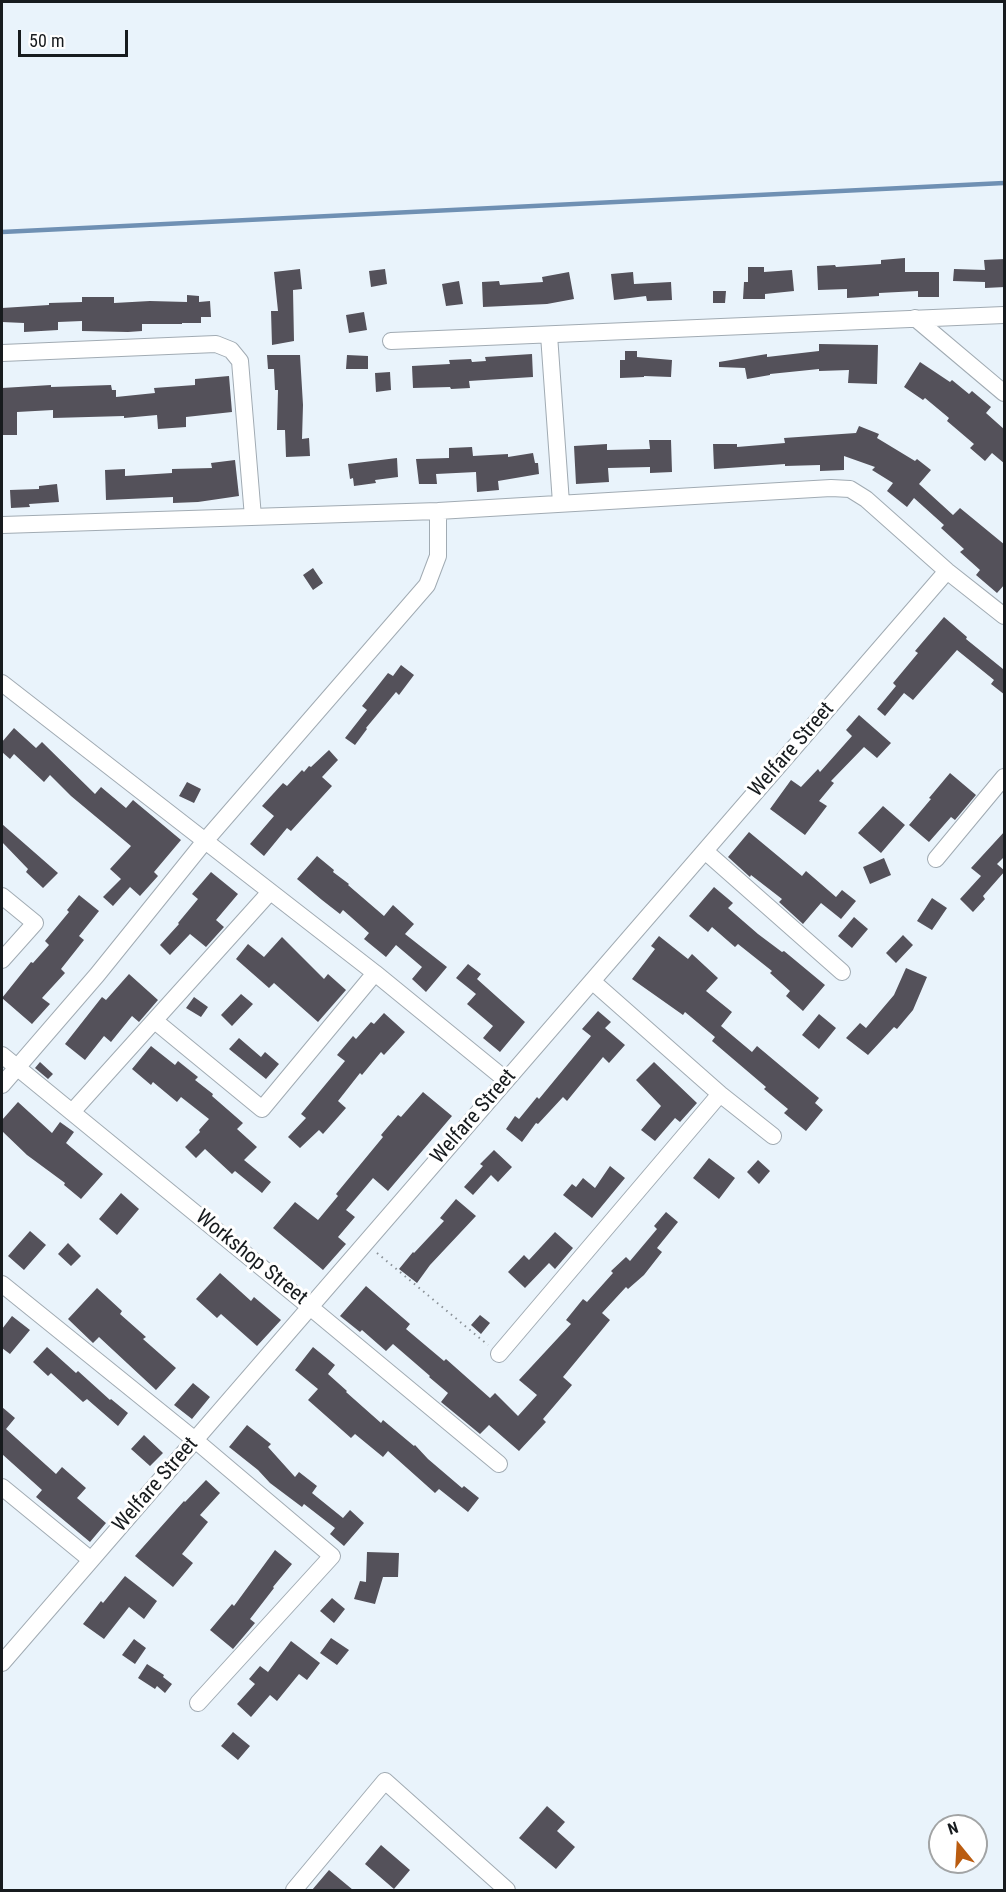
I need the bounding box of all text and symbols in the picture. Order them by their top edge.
scale bar [21,18,130,56]
text: 50 m [29,30,64,51]
street label: Welfare Street [744,698,840,802]
street label: Welfare Street [426,1065,522,1169]
street label: Workshop Street [190,1205,312,1311]
street label: Welfare Street [108,1433,204,1537]
north arrow [928,1814,988,1874]
text: N [945,1818,960,1839]

